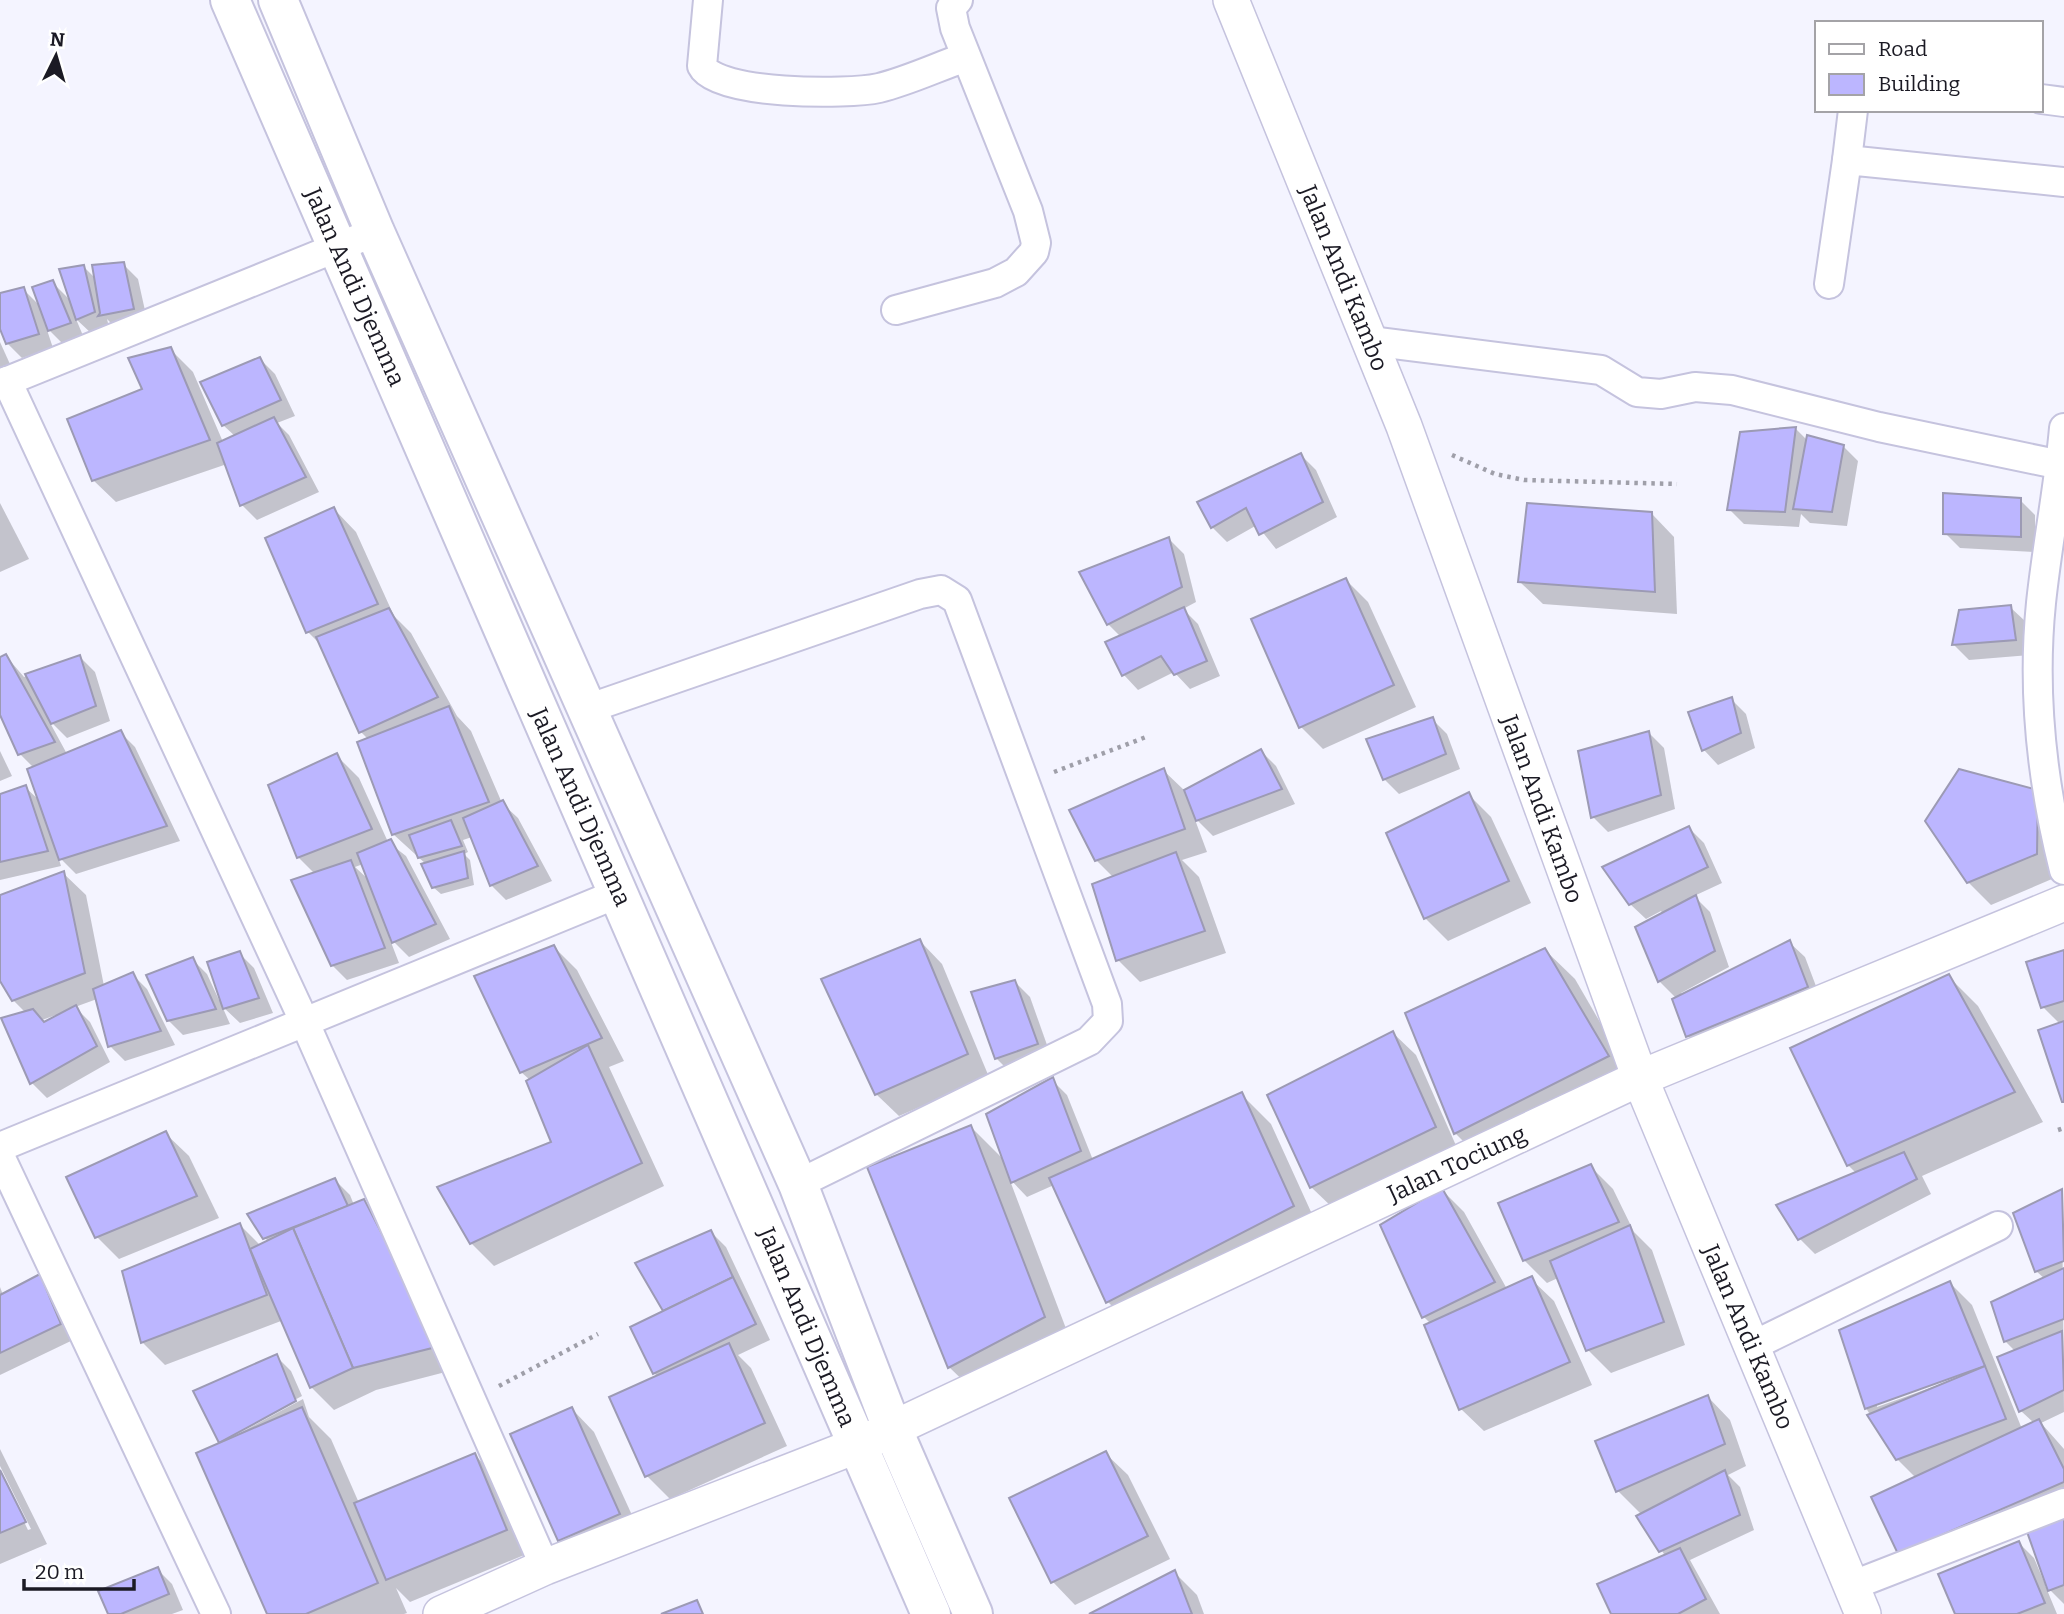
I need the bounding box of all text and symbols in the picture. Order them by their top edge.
north arrow [21,21,91,91]
legend [1815,21,2043,112]
text: N [49,27,66,52]
text: Road [1878,36,1927,62]
text: Building [1878,71,1961,97]
street label: Jalan Andi Kambo [1294,180,1394,375]
street label: Jalan Andi Djemma [298,183,411,390]
street label: Jalan Andi Djemma [524,703,637,910]
street label: Jalan Andi Kambo [1495,710,1589,907]
street label: Jalan Tociung [1382,1120,1531,1209]
street label: Jalan Andi Djemma [752,1222,862,1431]
street label: Jalan Andi Kambo [1696,1240,1800,1434]
scale bar [24,1548,135,1592]
text: 20 m [35,1559,84,1585]

